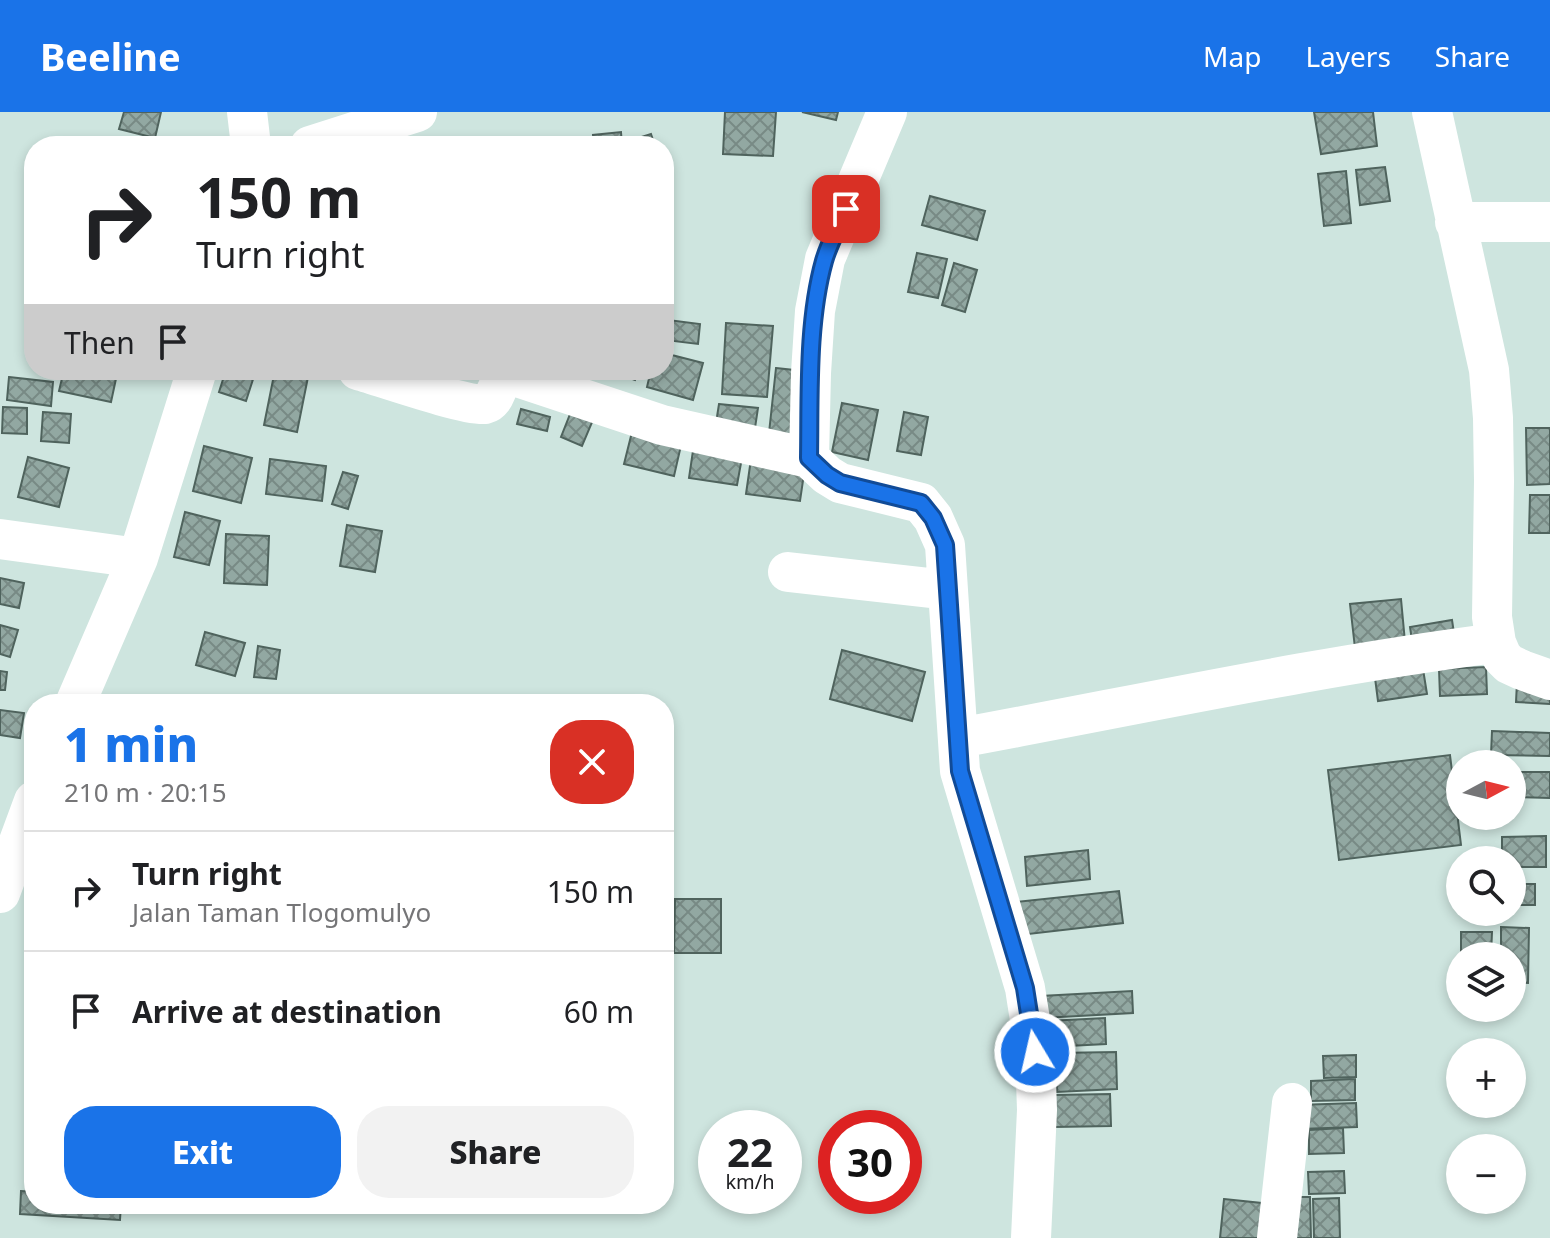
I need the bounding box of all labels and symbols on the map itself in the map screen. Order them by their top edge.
pin [812,175,880,243]
north arrow [1446,750,1526,830]
position arrow [993,1010,1077,1094]
speed limit sign: 30 [818,1110,922,1214]

